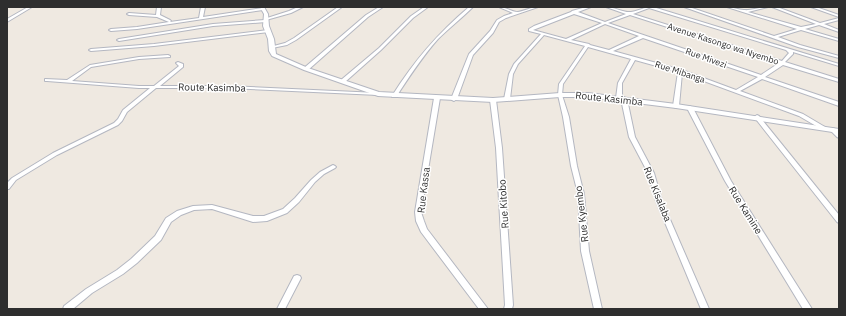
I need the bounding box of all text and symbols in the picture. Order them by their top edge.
street label: Avenue Kasongo wa Nyembo [666,20,780,67]
street label: Rue Mivezi [684,45,728,70]
street label: Rue Mibanga [654,58,707,85]
street label: Route Kasimba [178,80,247,95]
street label: Route Kasimba [575,88,644,109]
street label: Rue Kisalaba [641,165,675,224]
street label: Rue Kassa [414,166,433,214]
street label: Rue Kitobo [495,179,512,229]
street label: Rue Kamine [726,184,766,237]
street label: Rue Kyembo [572,185,591,243]

